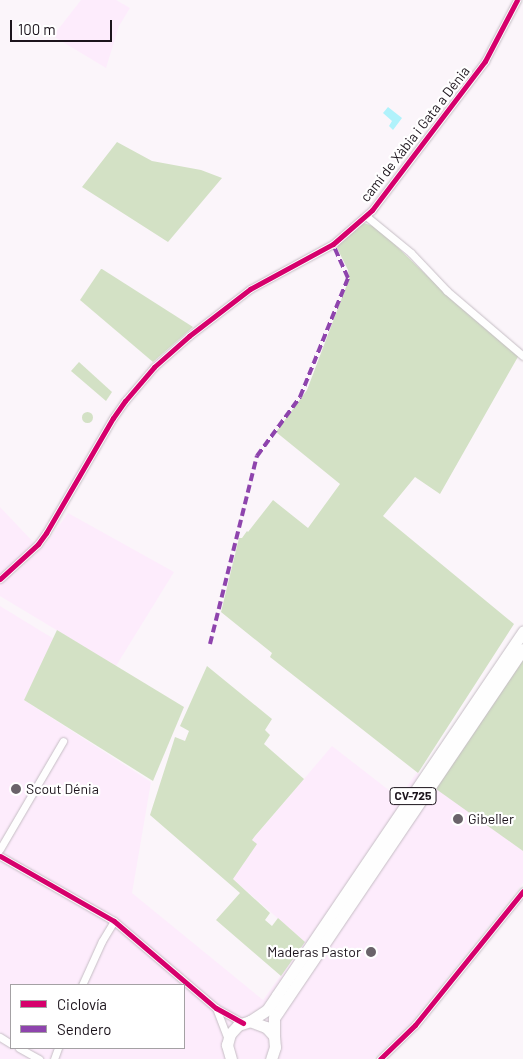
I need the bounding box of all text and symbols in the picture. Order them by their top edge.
scale bar [12,10,115,42]
text: 100 m [18,20,56,38]
street label: camí de Xàbia i Gata a Dénia [357,63,473,205]
place label: Scout Dénia [26,781,99,797]
marker: Scout Dénia [10,783,22,795]
road number: CV-725 [389,786,437,806]
place label: Gibeller [468,811,514,827]
marker: Gibeller [452,813,464,825]
place label: Maderas Pastor [267,944,361,960]
marker: Maderas Pastor [365,946,377,958]
legend [10,984,185,1049]
text: Ciclovía [57,995,107,1013]
text: Sendero [57,1020,111,1038]

